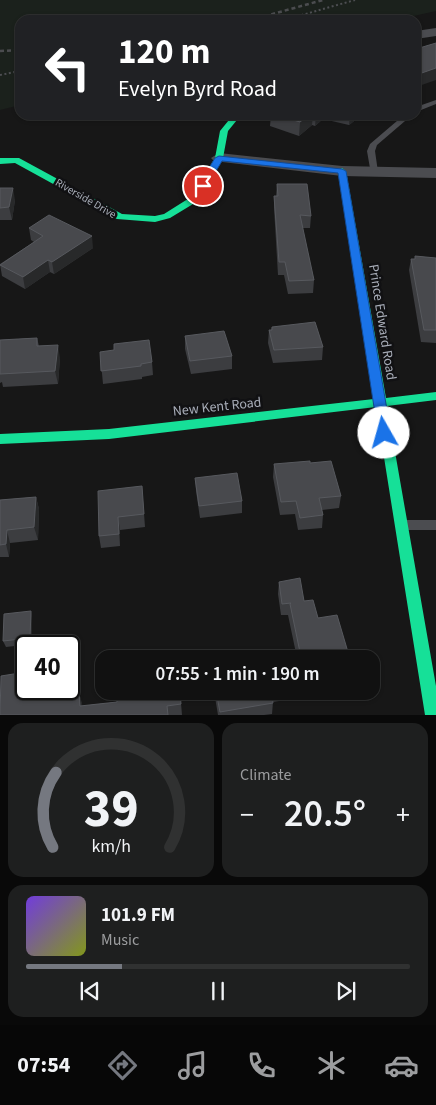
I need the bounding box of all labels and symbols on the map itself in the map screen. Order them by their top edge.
pin [182,165,224,207]
street label: Riverside Drive [52,175,120,222]
street label: Prince Edward Road [363,263,401,382]
street label: New Kent Road [172,392,262,422]
position arrow [357,406,409,458]
speed limit sign: 40 [15,635,80,700]

